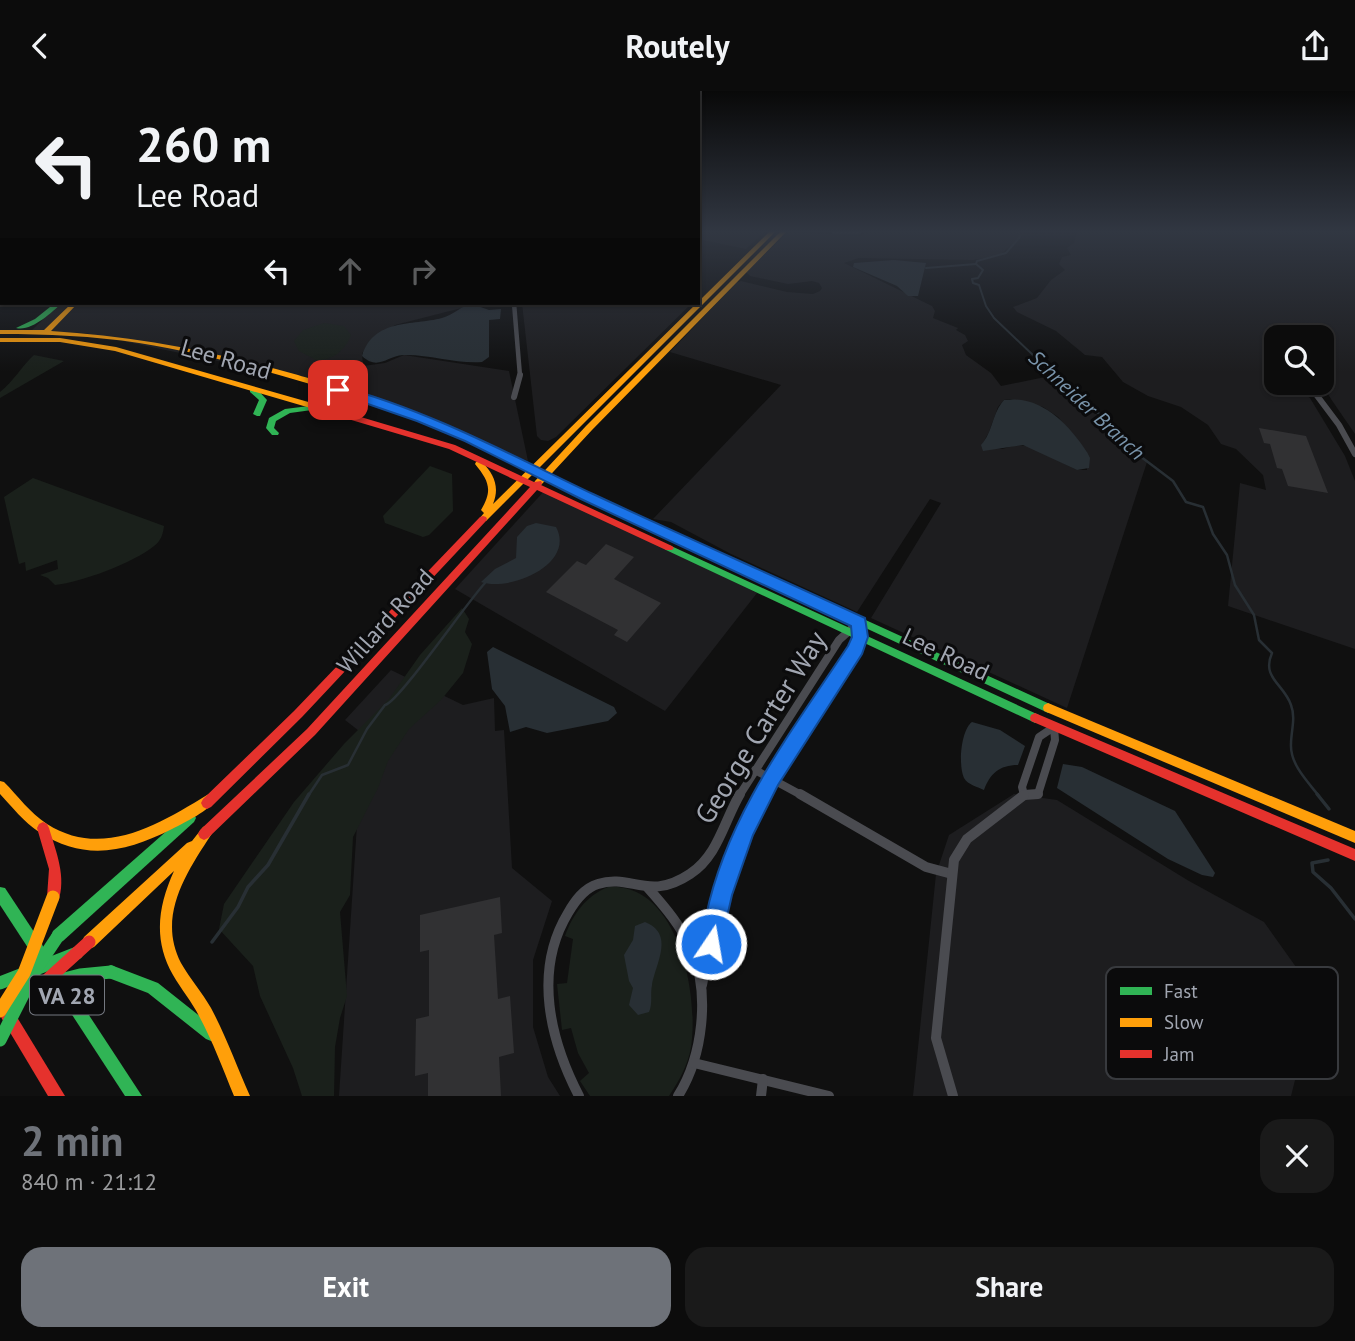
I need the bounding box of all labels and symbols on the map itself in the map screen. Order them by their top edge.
street label: Lee Road [177,331,275,387]
water label: Schneider Branch [1023,344,1151,466]
pin [308,360,368,420]
street label: Willard Road [330,562,440,680]
street label: Lee Road [898,620,994,688]
street label: George Carter Way [686,624,834,830]
position arrow [674,907,748,981]
legend [1106,967,1338,1079]
road number: VA 28 [30,975,104,1014]
text: Fast [1164,979,1198,1003]
text: Slow [1164,1010,1204,1034]
text: Jam [1163,1042,1194,1066]

